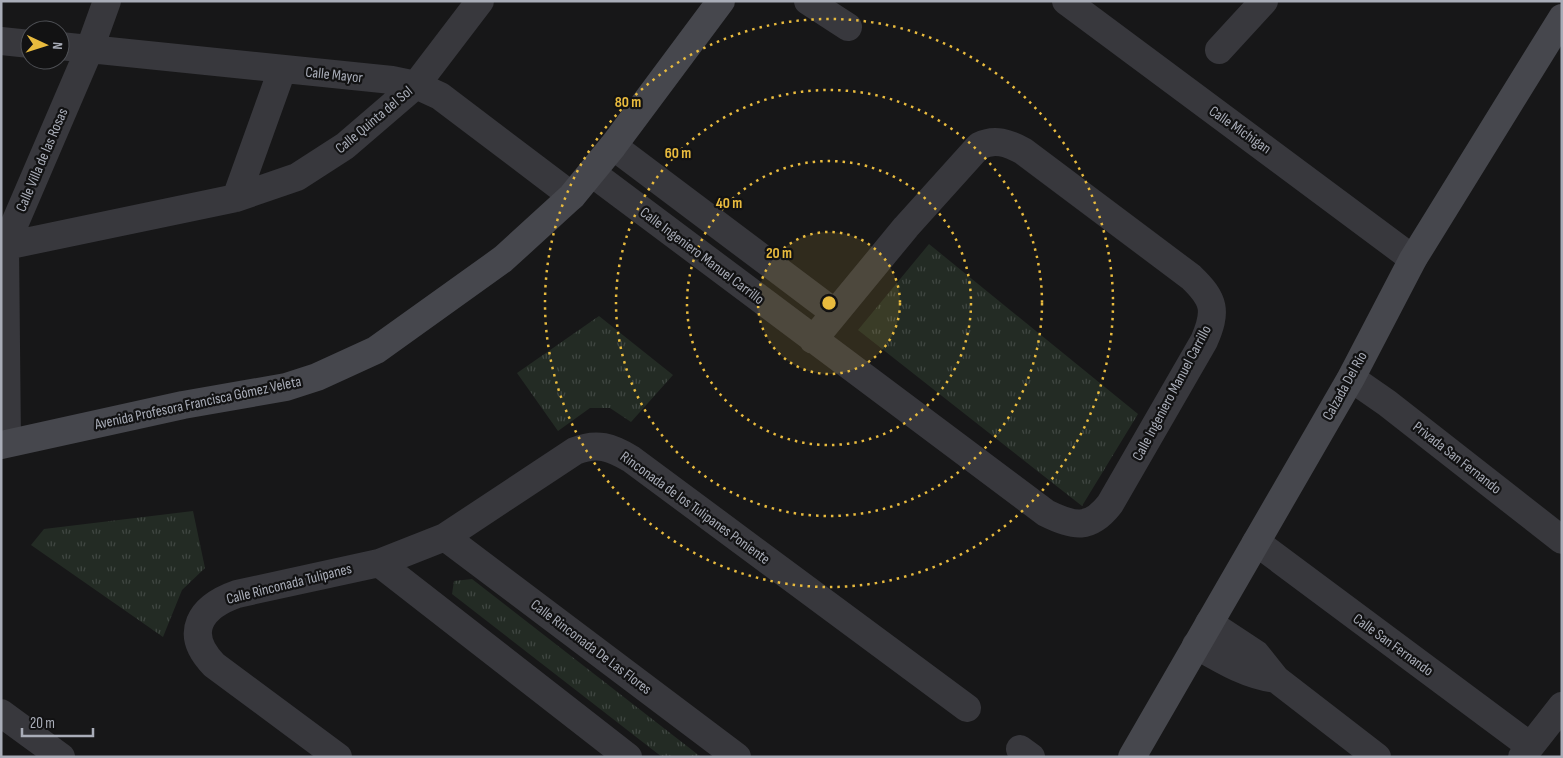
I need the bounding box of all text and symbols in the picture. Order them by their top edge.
north arrow [20,20,70,70]
text: N [49,42,66,50]
street label: Calle Mayor [304,63,364,88]
street label: Calle Quinta del Sol [331,82,417,158]
text: 80 m [615,93,641,112]
street label: Calle Míchigan [1205,102,1275,158]
street label: Calle Villa de las Rosas [12,105,72,215]
text: 60 m [665,144,691,163]
text: 40 m [716,194,742,213]
street label: Calle Ingeniero Manuel Carrillo [636,203,768,309]
text: 20 m [766,244,792,263]
centre of rings [820,294,838,312]
street label: Calle Ingeniero Manuel Carrillo [1128,322,1216,464]
street label: Calzada Del Río [1318,348,1372,424]
street label: Avenida Profesora Francisca Gómez Veleta [92,372,303,434]
street label: Privada San Fernando [1409,418,1505,498]
street label: Rinconada de los Tulipanes Poniente [616,447,774,569]
street label: Calle Rinconada Tulipanes [224,559,354,609]
street label: Calle Rinconada De Las Flores [527,595,655,699]
street label: Calle San Fernando [1349,609,1437,681]
scale bar [22,706,94,738]
text: 20 m [30,714,55,733]

